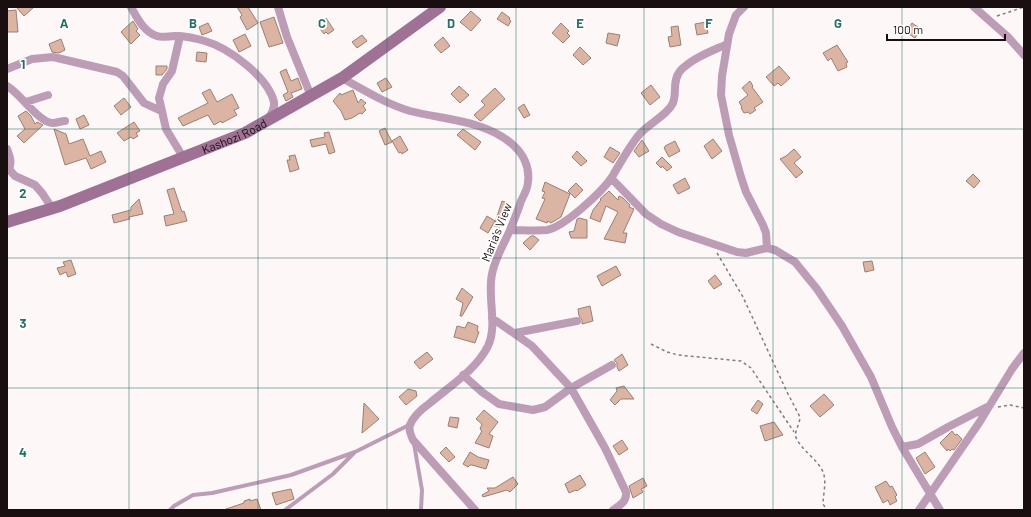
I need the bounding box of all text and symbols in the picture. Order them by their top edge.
text: A [60,15,69,31]
text: B [189,15,197,31]
text: C [318,15,326,31]
text: D [447,15,455,31]
text: E [576,15,584,31]
text: F [705,15,713,31]
text: G [834,15,842,31]
scale bar [887,16,1005,42]
text: 100 m [893,22,923,36]
text: 1 [21,56,25,72]
street label: Kashozi Road [200,115,269,156]
text: 2 [19,185,27,201]
street label: Maria's View [478,200,514,264]
text: 3 [19,315,27,331]
text: 4 [19,444,27,460]

